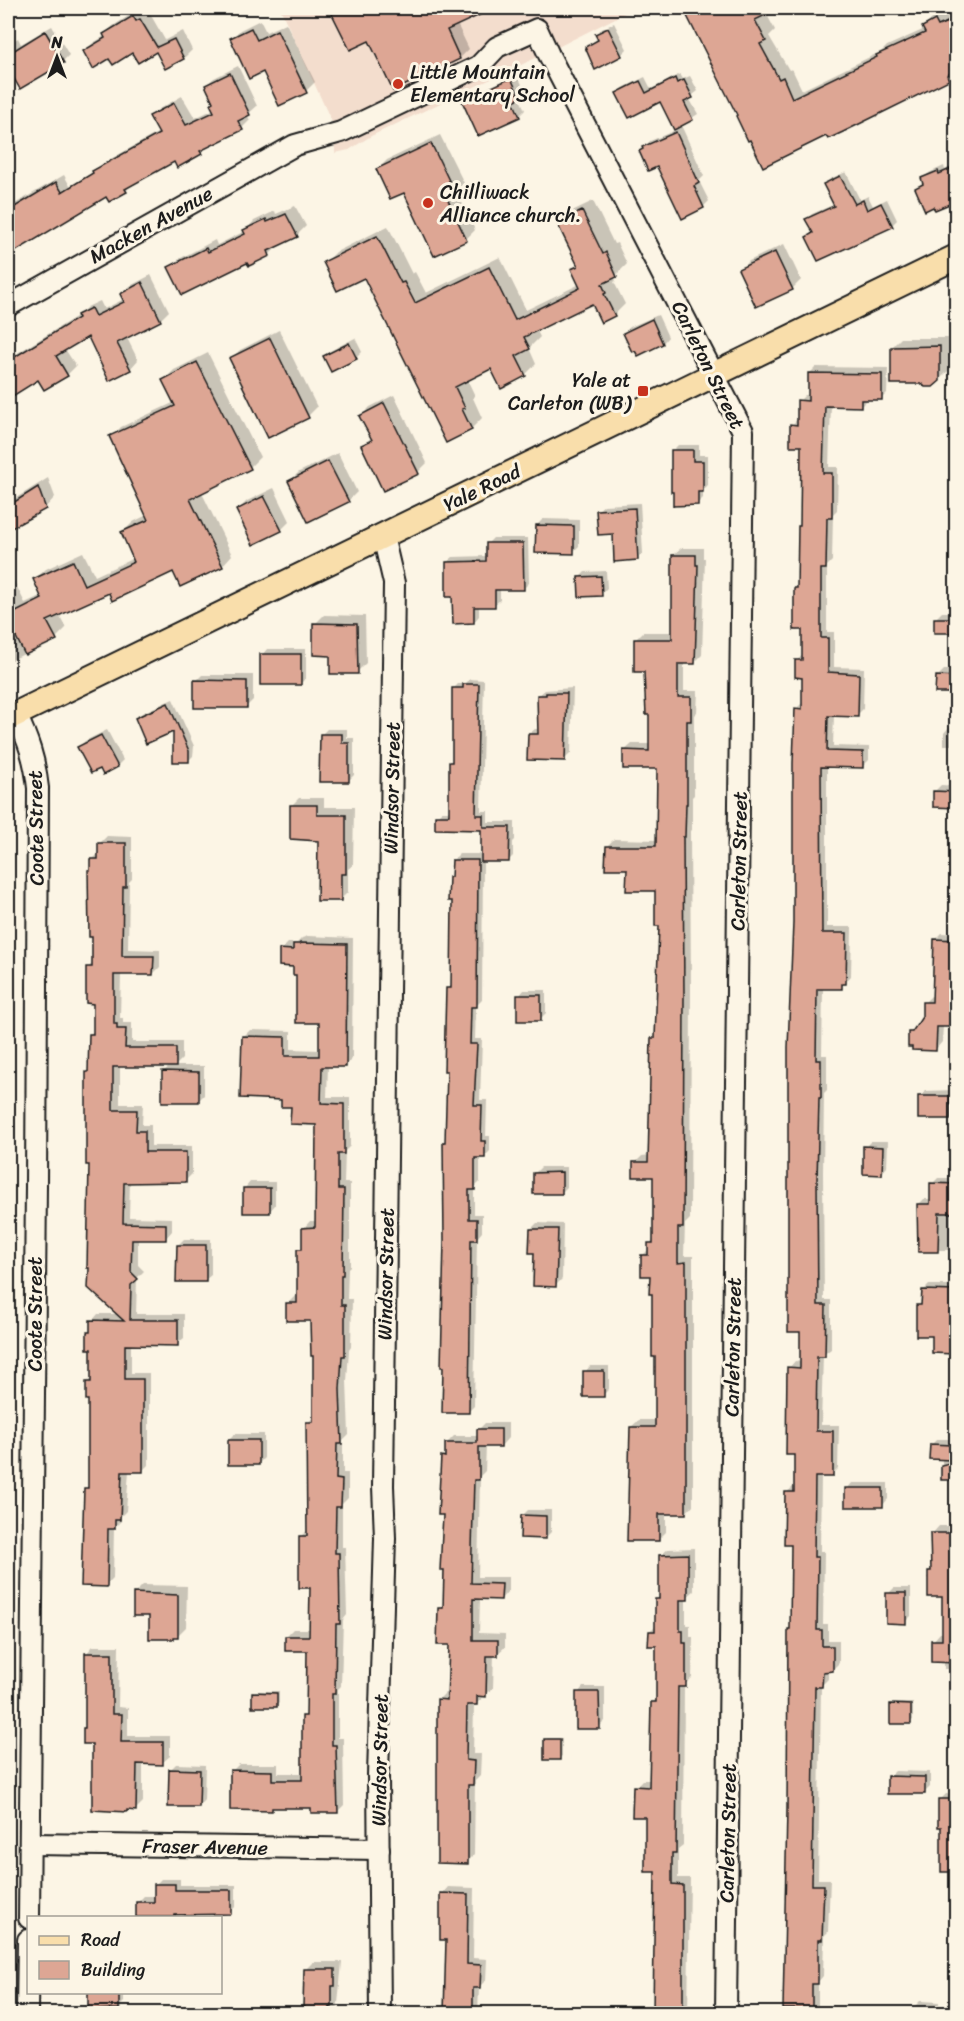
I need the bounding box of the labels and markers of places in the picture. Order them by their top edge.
place label: Little Mountain Elementary School [410,55,575,113]
marker: Little Mountain Elementary School [391,77,405,91]
place label: Chilliwack Alliance church. [439,175,582,233]
marker: Chilliwack Alliance church. [421,196,435,210]
place label: Yale at Carleton (WB) [508,363,632,421]
marker: Yale at Carleton (WB) [636,384,650,398]

